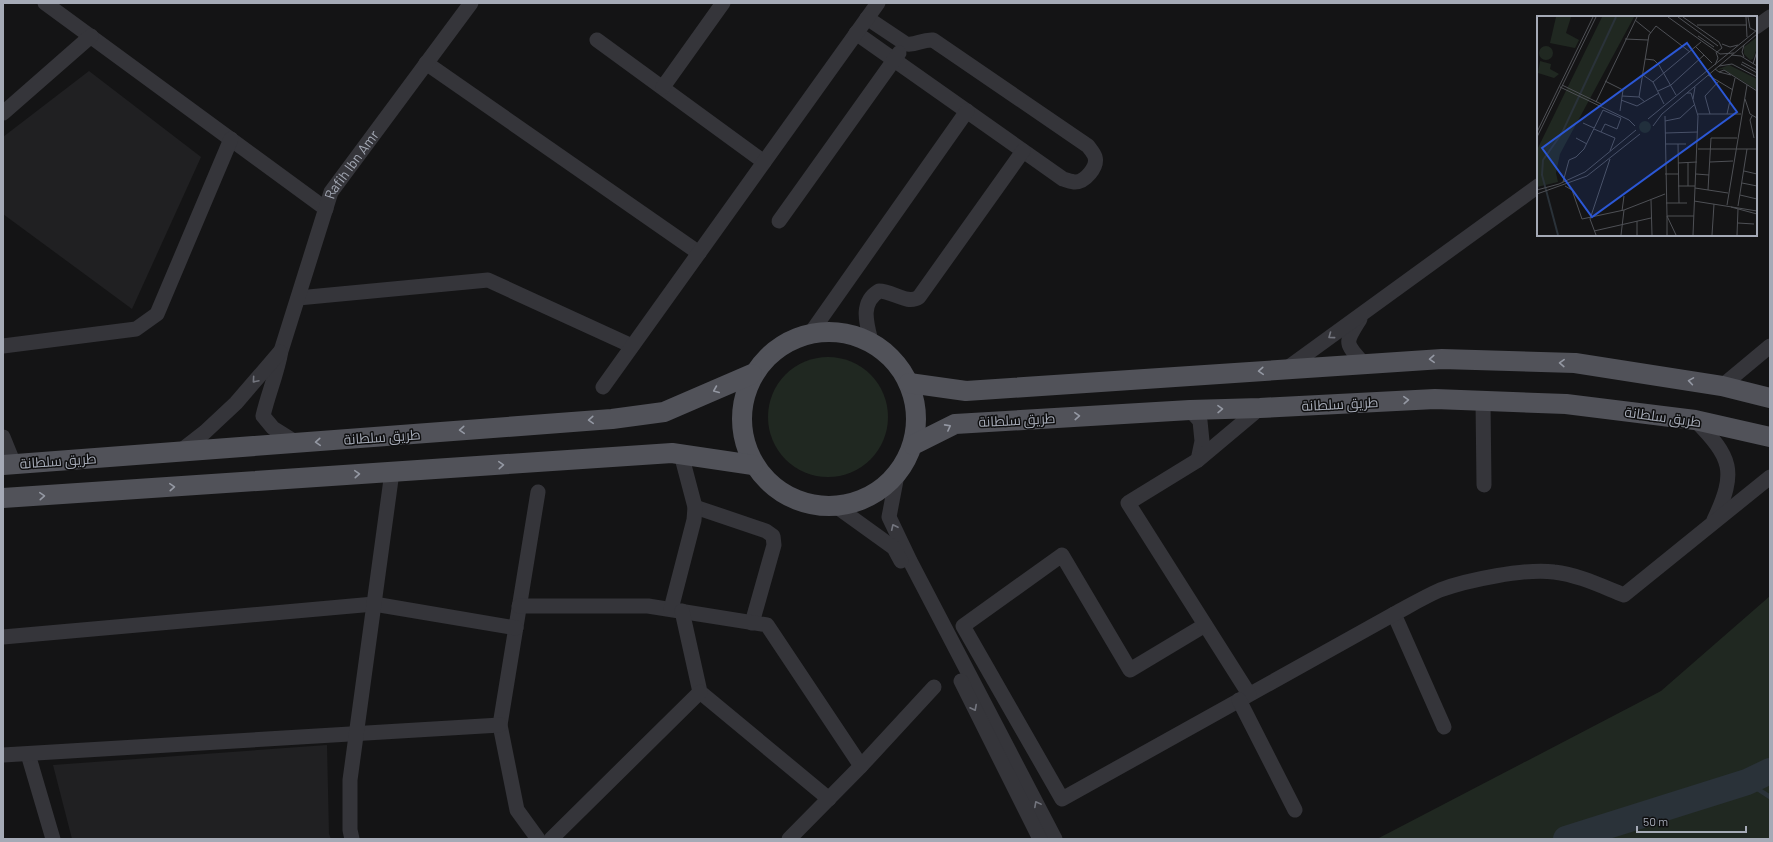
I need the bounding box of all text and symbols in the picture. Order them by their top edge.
inset map [1537,16,1757,236]
street label: Rafih Ibn Amr [320,127,382,201]
one-way arrow [1329,331,1336,338]
one-way arrow [1429,355,1435,364]
one-way arrow [1559,359,1565,367]
one-way arrow [1258,366,1264,375]
one-way arrow [253,376,260,383]
one-way arrow [1688,377,1694,386]
one-way arrow [713,385,720,393]
street label: طريق سلطانة [1301,393,1379,415]
one-way arrow [1403,396,1409,405]
street label: طريق سلطانة [1624,403,1702,431]
one-way arrow [1217,405,1223,413]
street label: طريق سلطانة [978,409,1056,431]
one-way arrow [1074,412,1080,421]
one-way arrow [588,416,595,425]
one-way arrow [944,424,951,432]
street label: طريق سلطانة [343,425,421,449]
one-way arrow [459,426,465,435]
one-way arrow [315,437,321,446]
street label: طريق سلطانة [19,449,97,473]
one-way arrow [498,460,504,469]
one-way arrow [354,470,360,479]
one-way arrow [169,483,175,491]
one-way arrow [39,491,45,500]
one-way arrow [891,524,899,532]
one-way arrow [969,704,977,711]
one-way arrow [1034,801,1042,809]
scale bar [1637,808,1746,834]
text: 50 m [1643,814,1668,828]

